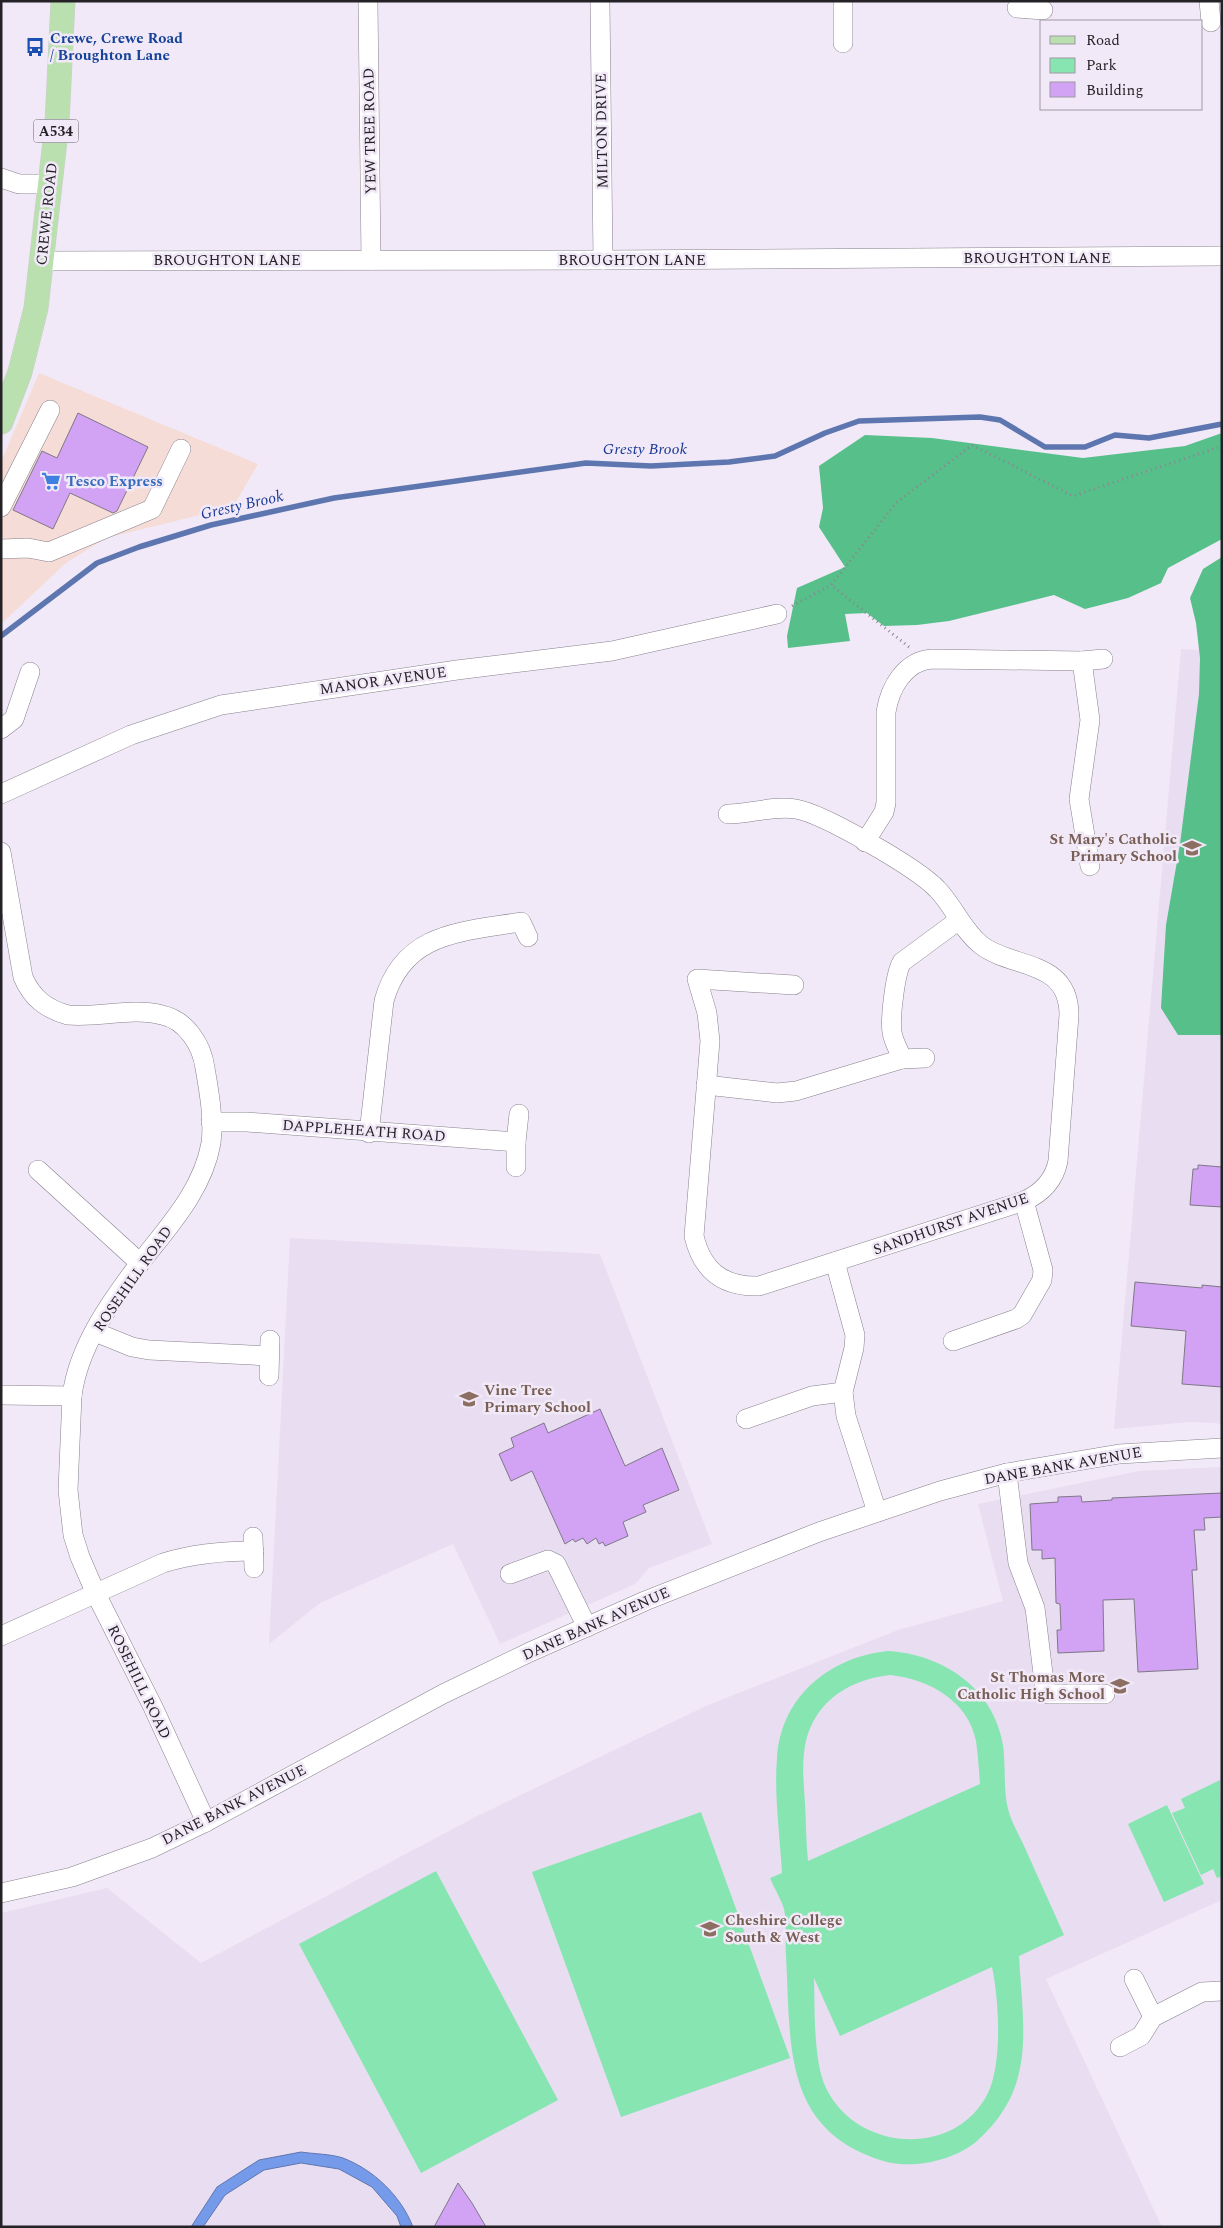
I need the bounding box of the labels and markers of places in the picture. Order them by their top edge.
place label: Crewe, Crewe Road / Broughton Lane [50,27,183,67]
bus stop icon: Crewe, Crewe Road / Broughton Lane [24,36,46,58]
supermarket icon: Tesco Express [40,470,62,492]
place label: Tesco Express [66,470,163,493]
place label: St Mary's Catholic Primary School [1050,828,1177,868]
school or university icon: St Mary's Catholic Primary School [1181,837,1203,859]
place label: Vine Tree Primary School [484,1379,591,1419]
school or university icon: Vine Tree Primary School [458,1388,480,1410]
place label: St Thomas More Catholic High School [957,1666,1105,1706]
school or university icon: St Thomas More Catholic High School [1109,1675,1131,1697]
place label: Cheshire College South & West [725,1909,842,1949]
school or university icon: Cheshire College South & West [699,1918,721,1940]

